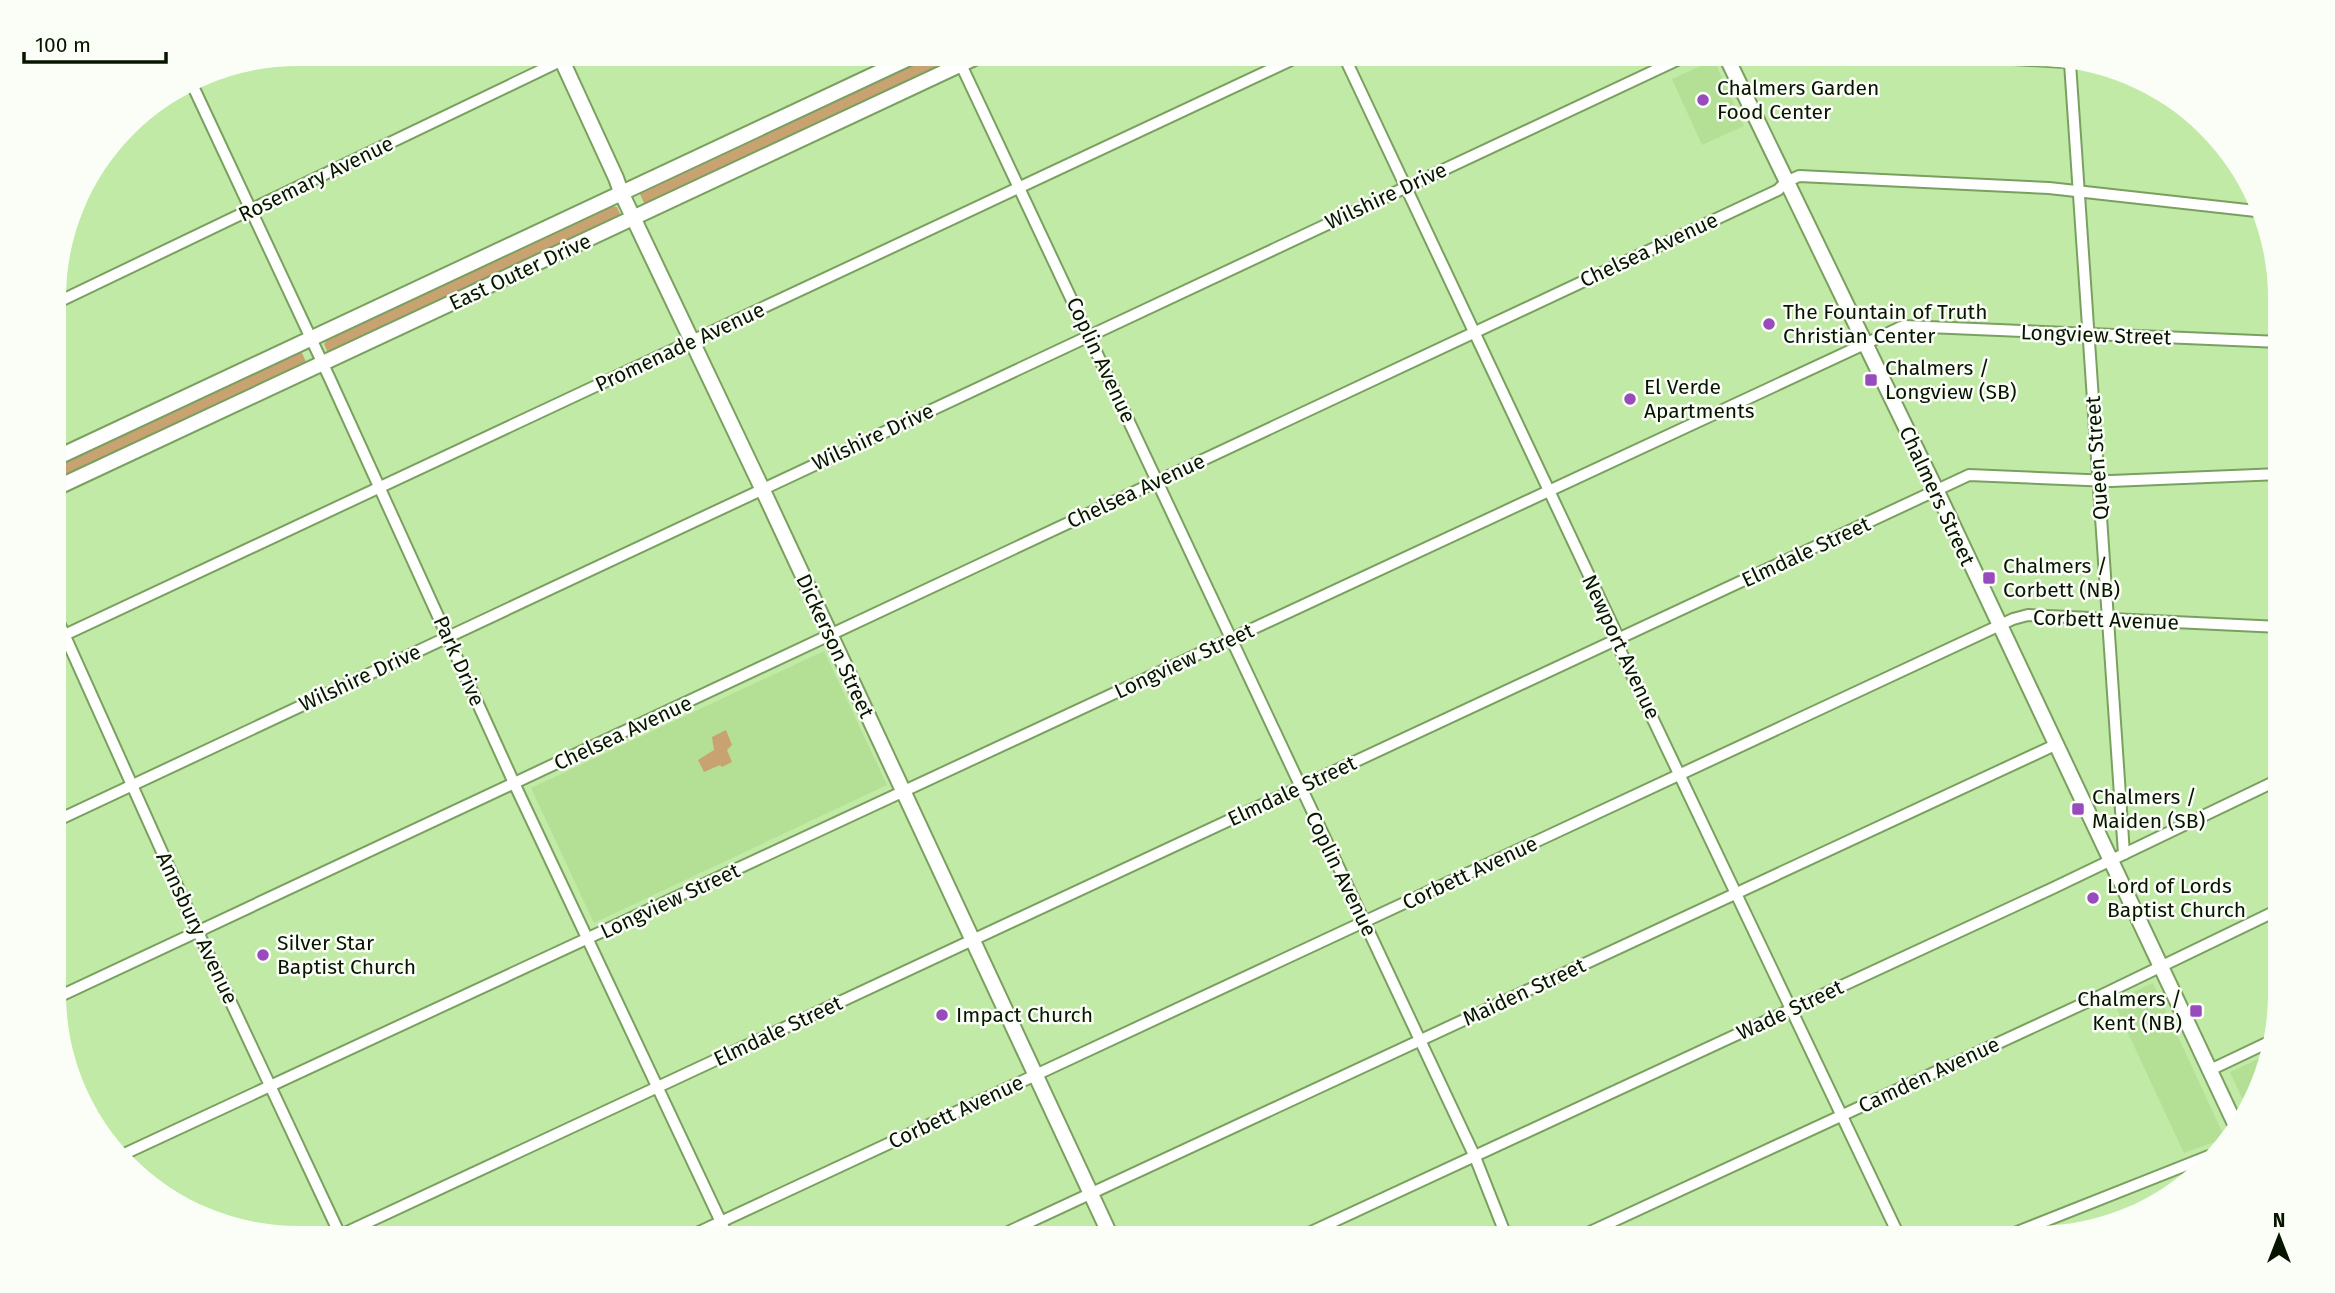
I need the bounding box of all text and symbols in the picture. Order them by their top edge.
scale bar [24,21,166,65]
text: 100 m [35,32,91,58]
place label: Chalmers Garden Food Center [1717,75,1879,125]
marker: Chalmers Garden Food Center [1695,92,1711,108]
street label: Rosemary Avenue [234,130,398,228]
street label: Wilshire Drive [1321,156,1451,236]
street label: Chelsea Avenue [1576,207,1722,293]
street label: East Outer Drive [445,228,595,316]
street label: Coplin Avenue [1061,293,1141,427]
street label: Promenade Avenue [591,296,769,398]
place label: The Fountain of Truth Christian Center [1783,299,1988,349]
marker: The Fountain of Truth Christian Center [1761,316,1777,332]
street label: Longview Street [2020,319,2172,351]
place label: Chalmers / Longview (SB) [1885,355,2017,405]
marker: Chalmers / Longview (SB) [1863,372,1879,388]
place label: El Verde Apartments [1644,374,1755,424]
marker: El Verde Apartments [1622,391,1638,407]
street label: Queen Street [2080,395,2114,521]
street label: Wilshire Drive [808,397,938,477]
street label: Chalmers Street [1893,422,1981,570]
street label: Chelsea Avenue [1063,448,1209,534]
street label: Elmdale Street [1737,511,1875,593]
place label: Chalmers / Corbett (NB) [2003,553,2120,603]
street label: Dickerson Street [790,570,880,723]
marker: Chalmers / Corbett (NB) [1981,570,1997,586]
street label: Newport Avenue [1576,571,1666,723]
street label: Corbett Avenue [2033,604,2179,636]
street label: Park Drive [428,612,490,710]
street label: Longview Street [1110,617,1258,705]
street label: Wilshire Drive [295,638,425,718]
street label: Chelsea Avenue [550,690,696,776]
street label: Elmdale Street [1223,750,1361,832]
place label: Chalmers / Maiden (SB) [2092,784,2205,834]
marker: Chalmers / Maiden (SB) [2070,801,2086,817]
street label: Coplin Avenue [1300,807,1382,941]
street label: Corbett Avenue [1398,830,1542,916]
street label: Annsbury Avenue [150,848,244,1008]
street label: Longview Street [596,857,744,945]
place label: Lord of Lords Baptist Church [2107,873,2246,923]
marker: Lord of Lords Baptist Church [2085,890,2101,906]
place label: Silver Star Baptist Church [277,930,416,980]
marker: Silver Star Baptist Church [255,947,271,963]
street label: Maiden Street [1458,952,1590,1032]
street label: Wade Street [1733,974,1848,1046]
place label: Chalmers / Kent (NB) [2077,986,2182,1036]
street label: Elmdale Street [709,990,847,1072]
place label: Impact Church [956,1002,1093,1028]
marker: Chalmers / Kent (NB) [2188,1003,2204,1019]
marker: Impact Church [934,1007,950,1023]
street label: Camden Avenue [1854,1031,2004,1119]
street label: Corbett Avenue [884,1069,1028,1155]
north arrow [2244,1202,2314,1272]
text: N [2273,1209,2285,1232]

